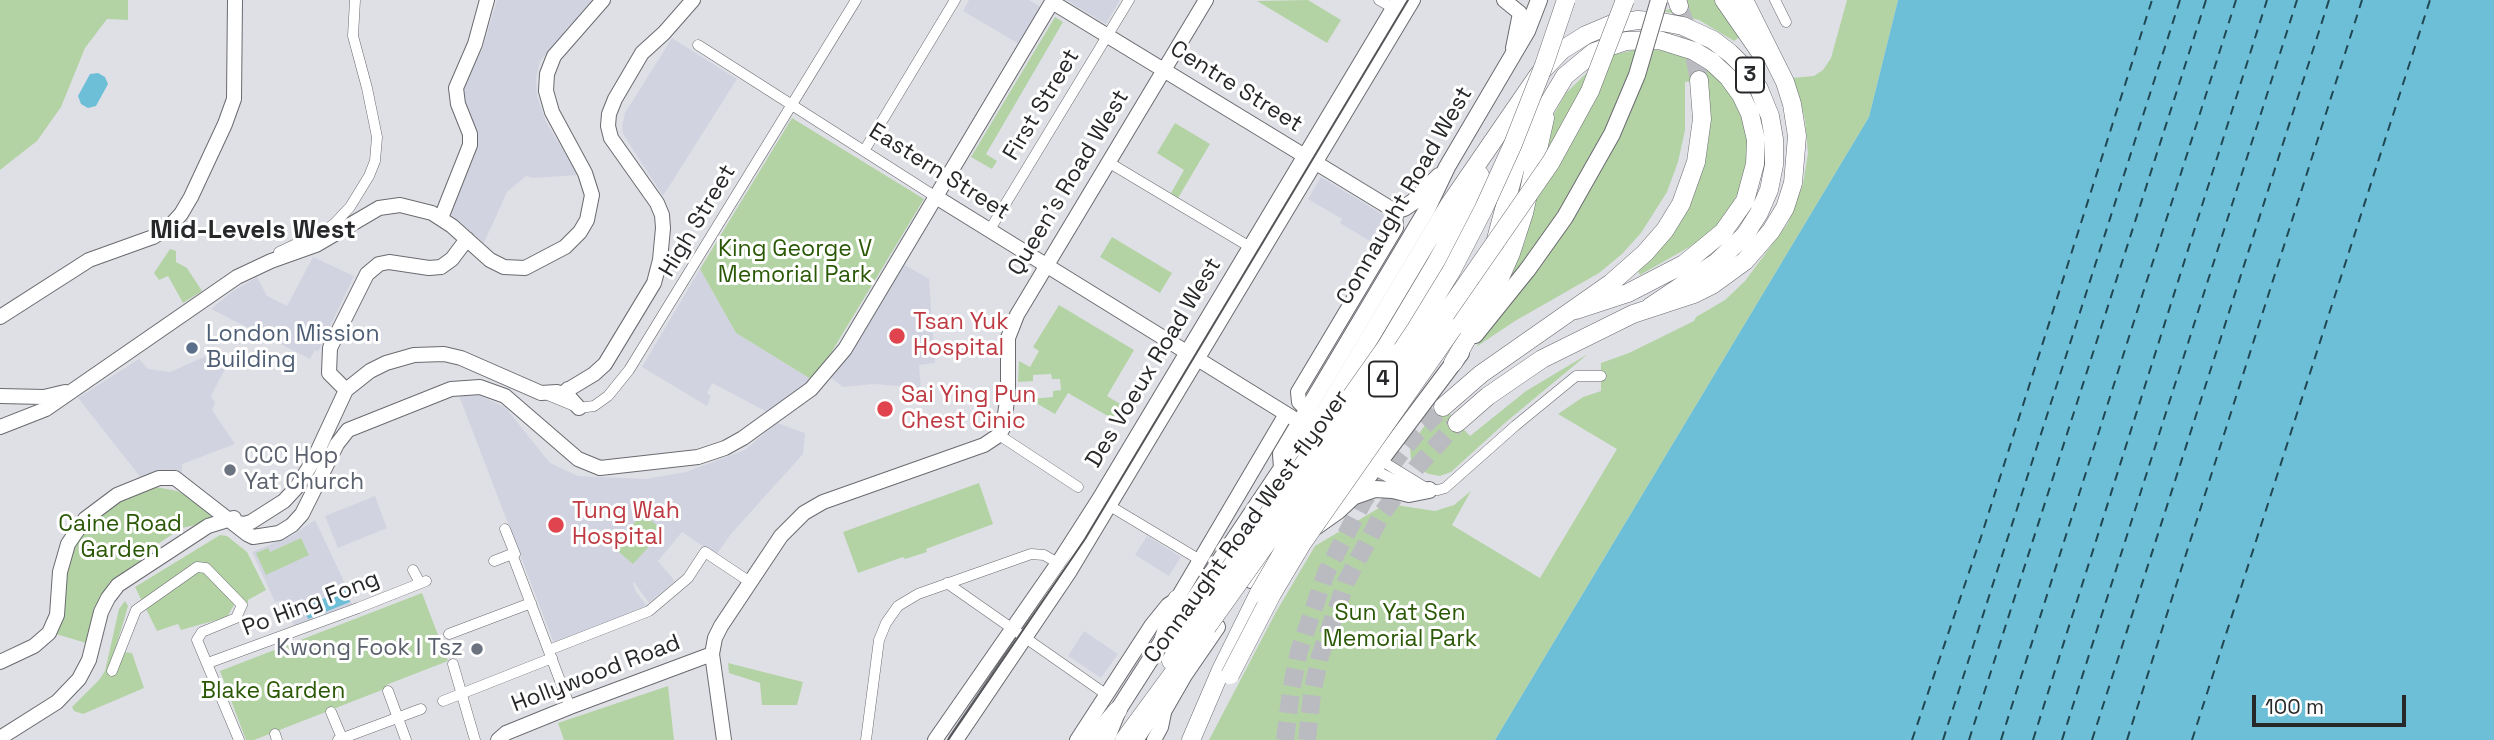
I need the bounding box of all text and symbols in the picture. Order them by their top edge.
street label: Centre Street [1165,35,1307,139]
street label: First Street [998,44,1086,166]
road number: 3 [1736,57,1764,92]
street label: Connaught Road West [1331,82,1479,310]
street label: Queen's Road West [1003,85,1135,281]
street label: Eastern Street [864,118,1014,226]
street label: High Street [654,160,742,282]
district label: Mid-Levels West [150,215,356,247]
park label: King George V Memorial Park [718,236,872,290]
street label: Des Voeux Road West [1080,253,1228,473]
place label: Tsan Yuk Hospital [913,309,1009,363]
place label: London Mission Building [206,321,380,375]
marker: Tsan Yuk Hospital [887,326,907,346]
marker: London Mission Building [184,340,200,356]
road number: 4 [1369,362,1397,396]
place label: Sai Ying Pun Chest Cinic [901,382,1036,436]
street label: Connaught Road West flyover [1139,385,1355,669]
marker: Sai Ying Pun Chest Cinic [875,399,895,419]
place label: CCC Hop Yat Church [244,443,364,497]
marker: CCC Hop Yat Church [222,462,238,478]
place label: Tung Wah Hospital [572,498,680,552]
park label: Caine Road Garden [58,511,182,565]
marker: Tung Wah Hospital [546,515,566,535]
street label: Po Hing Fong [239,565,383,643]
park label: Sun Yat Sen Memorial Park [1323,600,1477,654]
street label: Hollywood Road [508,629,684,719]
place label: Kwong Fook I Tsz [276,635,463,663]
marker: Kwong Fook I Tsz [469,641,485,657]
park label: Blake Garden [201,678,345,706]
scale bar [2256,680,2410,724]
text: 100 m [2265,693,2324,720]

